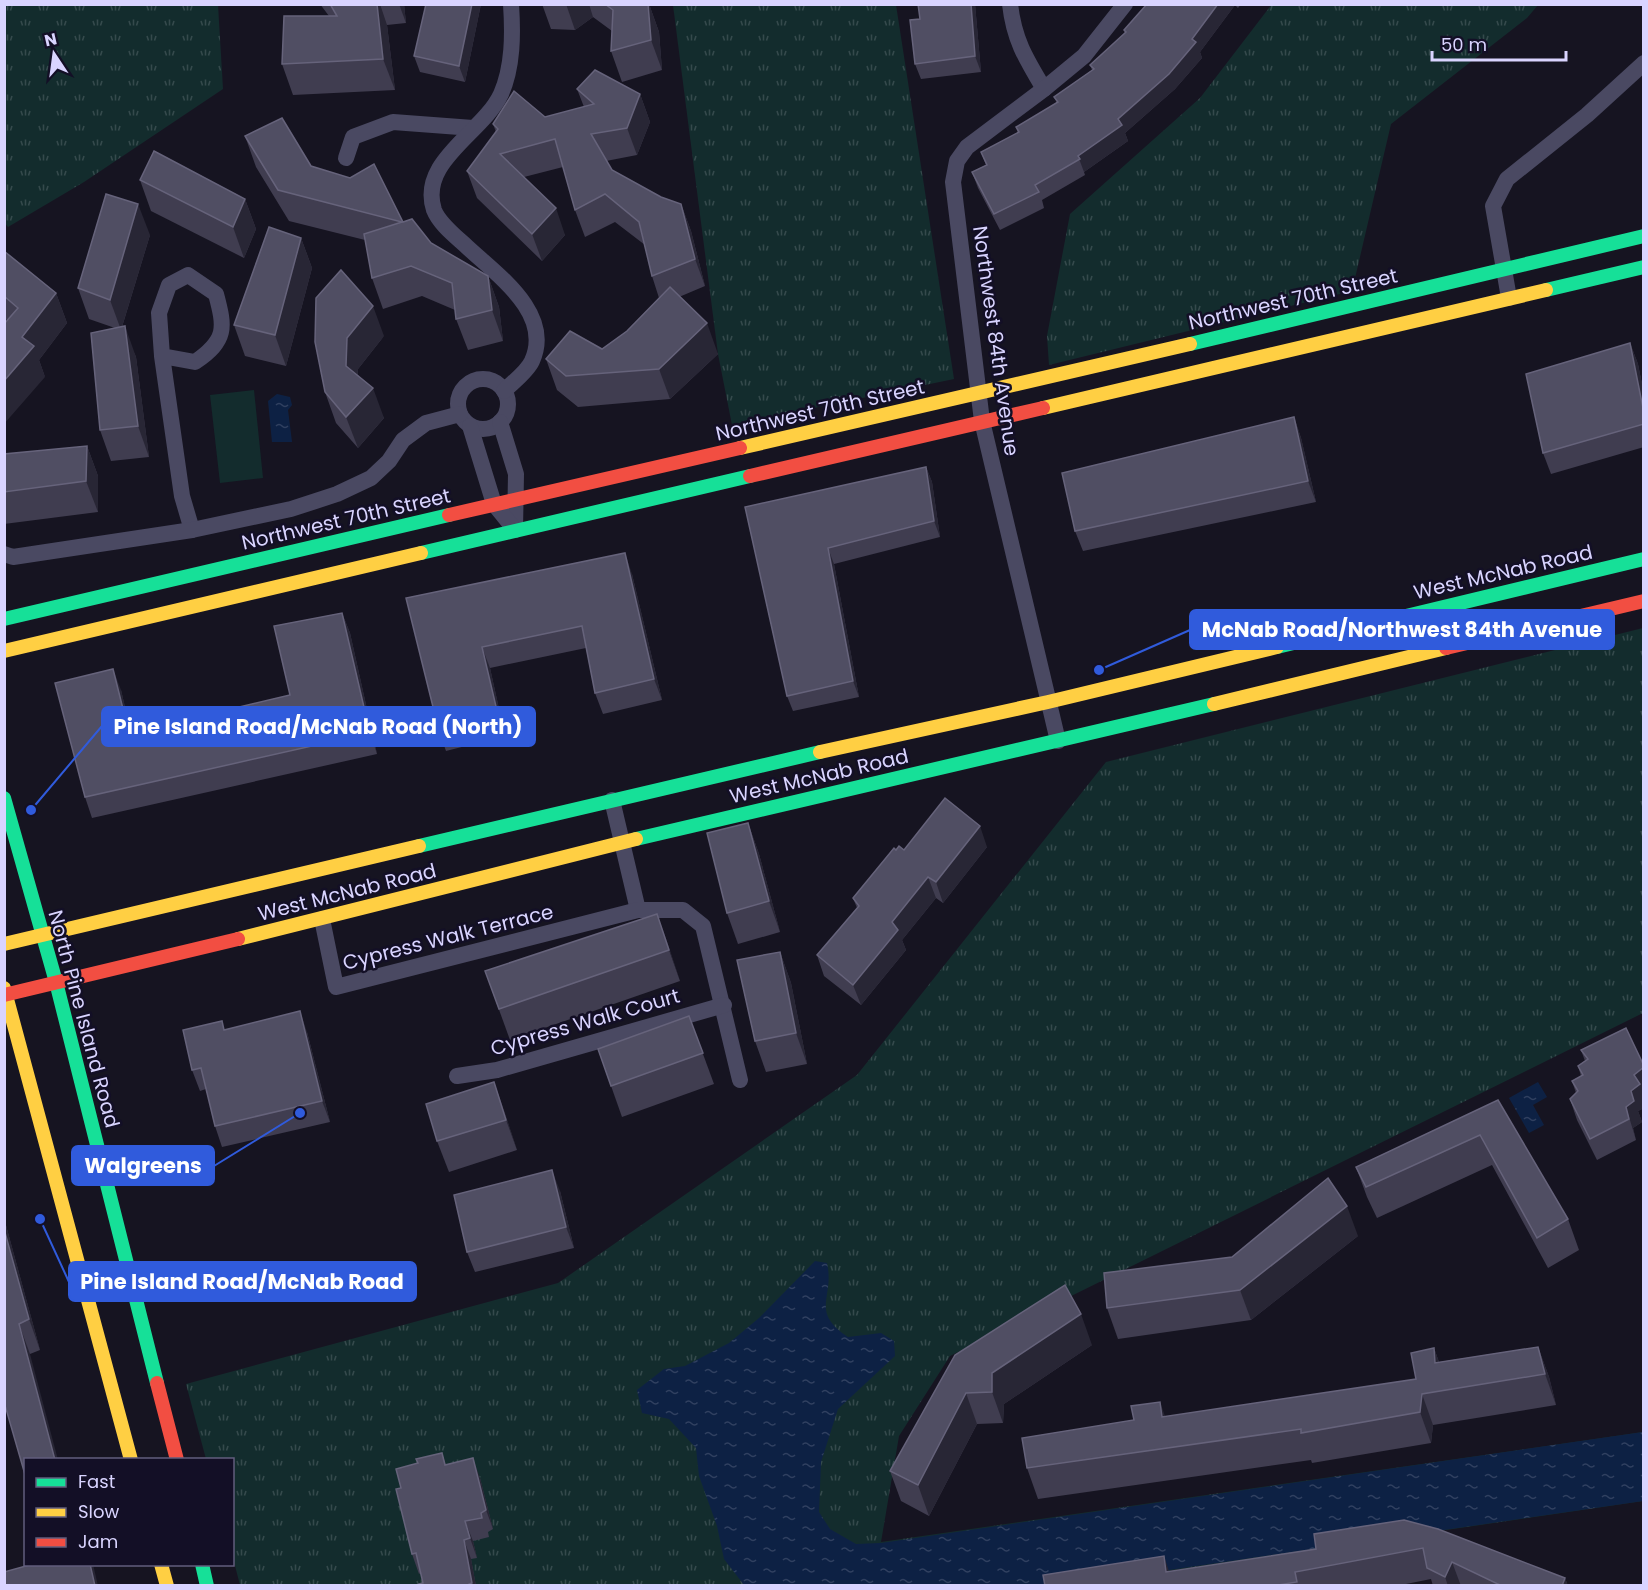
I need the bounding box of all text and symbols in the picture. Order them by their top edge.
north arrow [24,24,84,84]
scale bar [1432,24,1566,62]
text: N [42,27,59,52]
text: 50 m [1441,32,1487,57]
street label: Northwest 84th Avenue [966,224,1026,458]
street label: Northwest 70th Street [1186,261,1400,337]
street label: Northwest 70th Street [713,372,927,448]
street label: Northwest 70th Street [239,481,453,557]
street label: West McNab Road [1411,538,1595,606]
callout: McNab Road/Northwest 84th Avenue [1190,610,1614,649]
text: McNab Road/Northwest 84th Avenue [1202,615,1602,644]
callout: Pine Island Road/McNab Road (North) [102,707,535,746]
text: Pine Island Road/McNab Road (North) [114,712,522,741]
street label: West McNab Road [727,742,911,810]
street label: West McNab Road [255,856,439,928]
street label: Cypress Walk Terrace [340,897,556,977]
street label: North Pine Island Road [41,907,127,1131]
street label: Cypress Walk Court [487,982,683,1062]
callout: Walgreens [72,1146,214,1185]
text: Walgreens [84,1151,202,1180]
callout: Pine Island Road/McNab Road [69,1262,416,1301]
text: Pine Island Road/McNab Road [80,1267,404,1296]
legend [24,1458,234,1566]
text: Fast [78,1469,115,1494]
text: Slow [78,1499,120,1524]
text: Jam [78,1529,118,1554]

